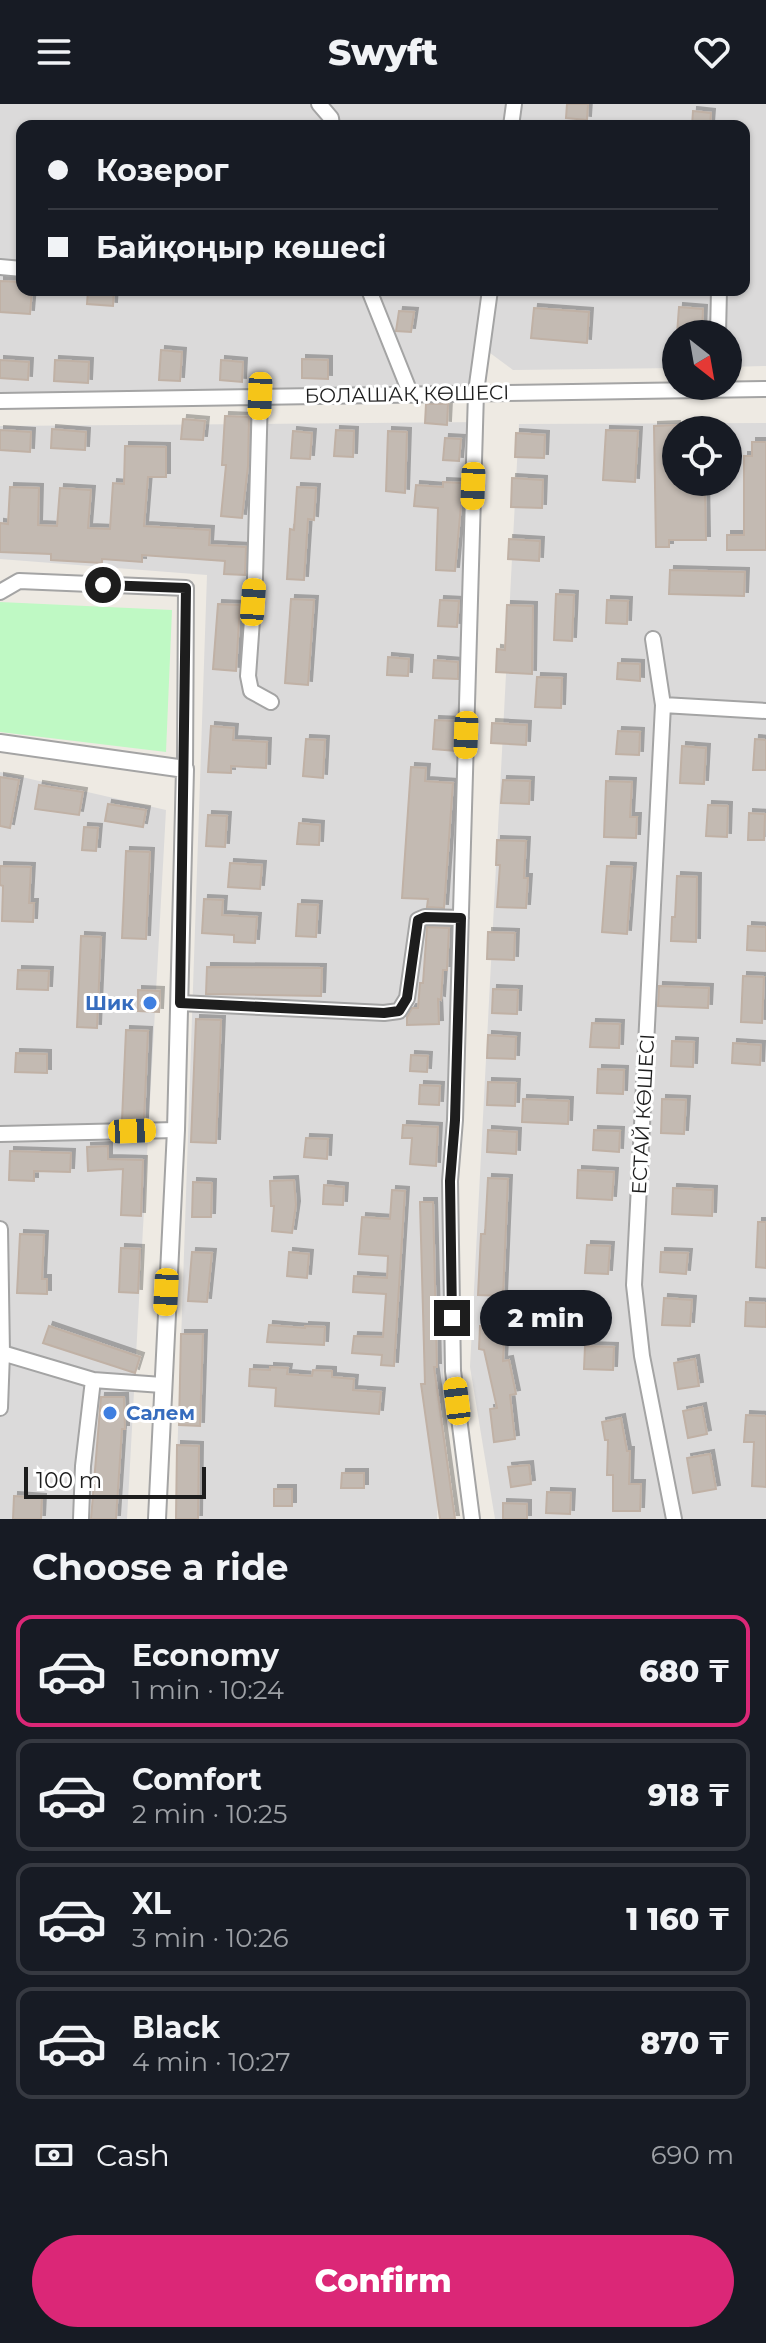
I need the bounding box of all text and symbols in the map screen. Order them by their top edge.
icon: menu [32,30,76,74]
text: Swyft [328,30,438,74]
icon: heart [690,30,734,74]
text: Козерог [96,152,229,189]
text: Байқоңыр көшесі [96,229,386,266]
north arrow [662,320,742,400]
map controls [662,320,742,496]
car [247,372,273,420]
street label: БОЛАШАҚ КӨШЕСІ [304,380,510,408]
button: locate [662,416,742,496]
car [460,462,486,510]
route start [85,567,121,603]
car [239,577,267,627]
car [453,711,479,759]
place label: Шик [85,991,134,1015]
marker: Шик [141,994,159,1012]
street label: ЕСТАЙ КӨШЕСІ [627,1033,659,1195]
car [108,1118,156,1144]
car [153,1267,179,1317]
callout: 2 min [480,1290,612,1346]
route end [434,1300,470,1336]
text: 2 min [508,1302,584,1334]
car [442,1376,472,1426]
place label: Салем [126,1401,195,1425]
marker: Салем [101,1404,119,1422]
scale bar [24,1463,206,1499]
text: 100 m [36,1467,102,1494]
text: Choose a ride [32,1545,289,1589]
icon: car [36,1635,108,1707]
text: Economy [132,1637,279,1674]
text: 680 ₸ [639,1653,730,1690]
text: 1 min · 10:24 [132,1674,284,1706]
icon: car [36,1759,108,1831]
text: Comfort [132,1761,262,1798]
text: 918 ₸ [648,1777,730,1814]
text: 2 min · 10:25 [132,1798,288,1830]
icon: car [36,1883,108,1955]
text: XL [132,1885,171,1922]
text: 1 160 ₸ [626,1901,730,1938]
text: 3 min · 10:26 [132,1922,288,1954]
icon: car [36,2007,108,2079]
text: Black [132,2009,220,2046]
text: 870 ₸ [640,2025,730,2062]
text: 4 min · 10:27 [132,2046,290,2078]
icon: cash [32,2133,76,2177]
text: Cash [96,2137,170,2174]
text: 690 m [651,2139,734,2171]
button: Confirm [32,2235,734,2327]

